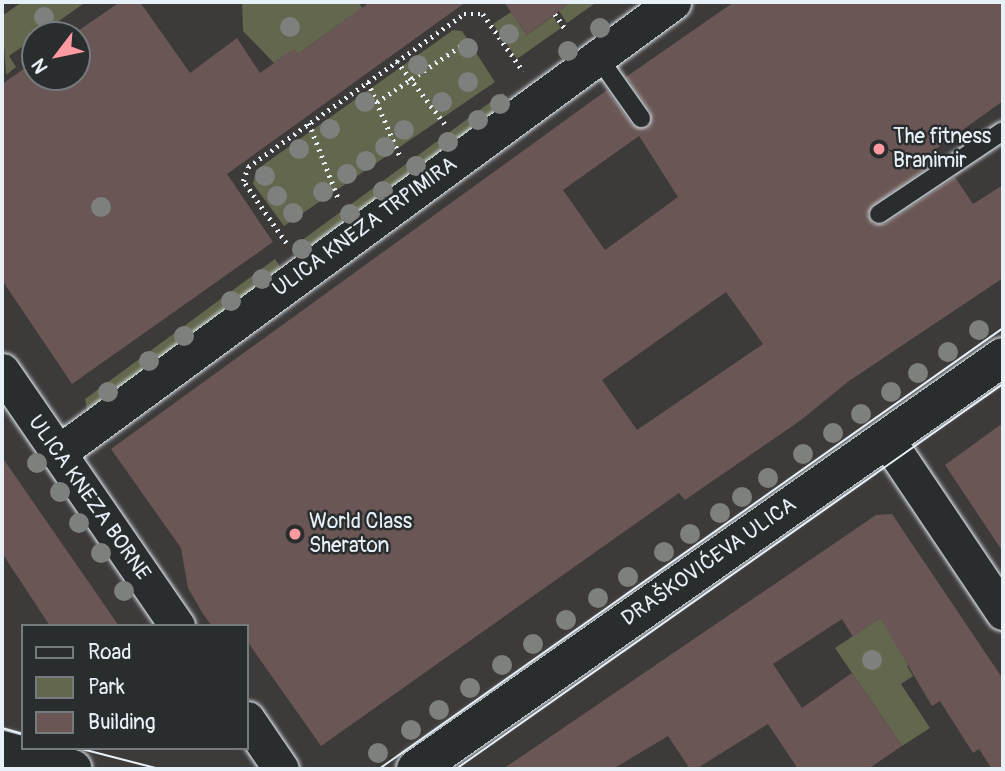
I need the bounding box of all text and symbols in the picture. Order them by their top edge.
north arrow [21,21,91,91]
text: N [26,54,53,78]
place label: The fitness Branimir [893,124,991,174]
marker: The fitness Branimir [871,141,887,157]
street label: ULICA KNEZA TRPIMIRA [268,152,462,302]
street label: ULICA KNEZA BORNE [23,411,155,585]
street label: DRAŠKOVIĆEVA ULICA [617,492,801,632]
place label: World Class Sheraton [309,509,412,559]
marker: World Class Sheraton [287,526,303,542]
legend [21,624,248,750]
text: Road [88,639,132,666]
text: Park [88,674,125,701]
text: Building [88,709,155,736]

